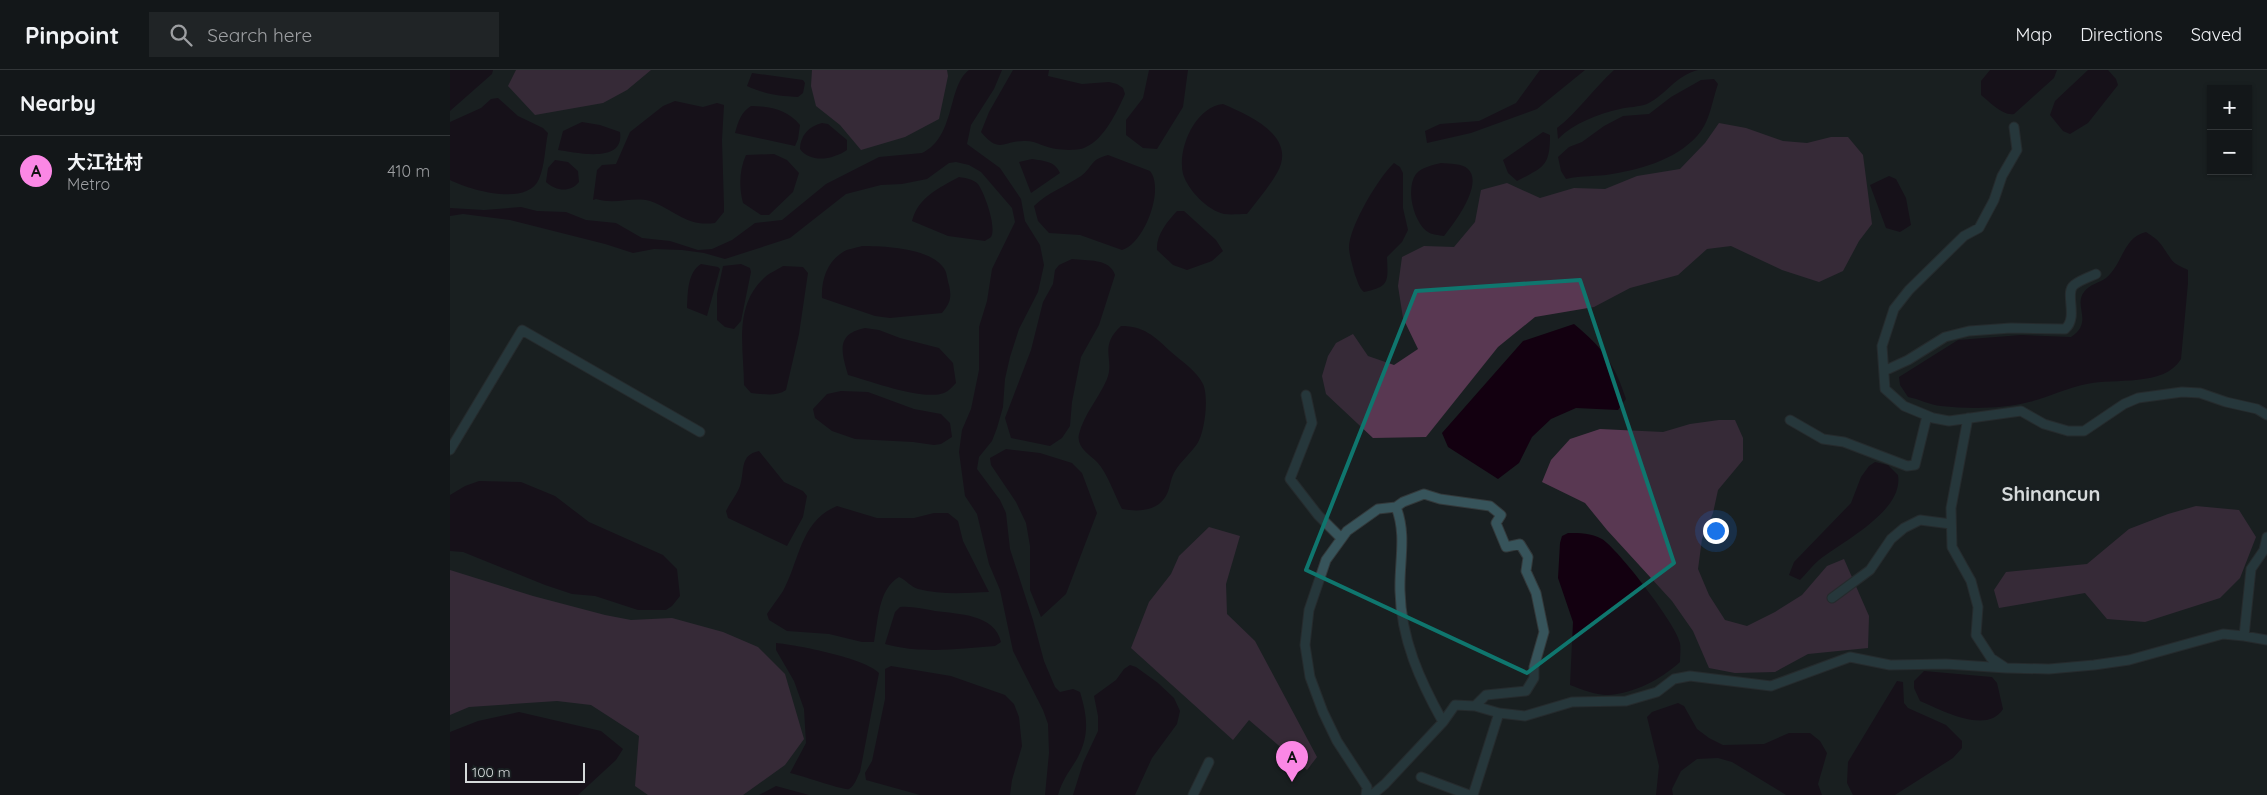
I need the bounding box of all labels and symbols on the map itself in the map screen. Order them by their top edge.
district label: Shinancun [2002,481,2100,506]
your location [1703,518,1729,544]
pin: A [1276,741,1308,782]
scale bar [465,760,585,783]

